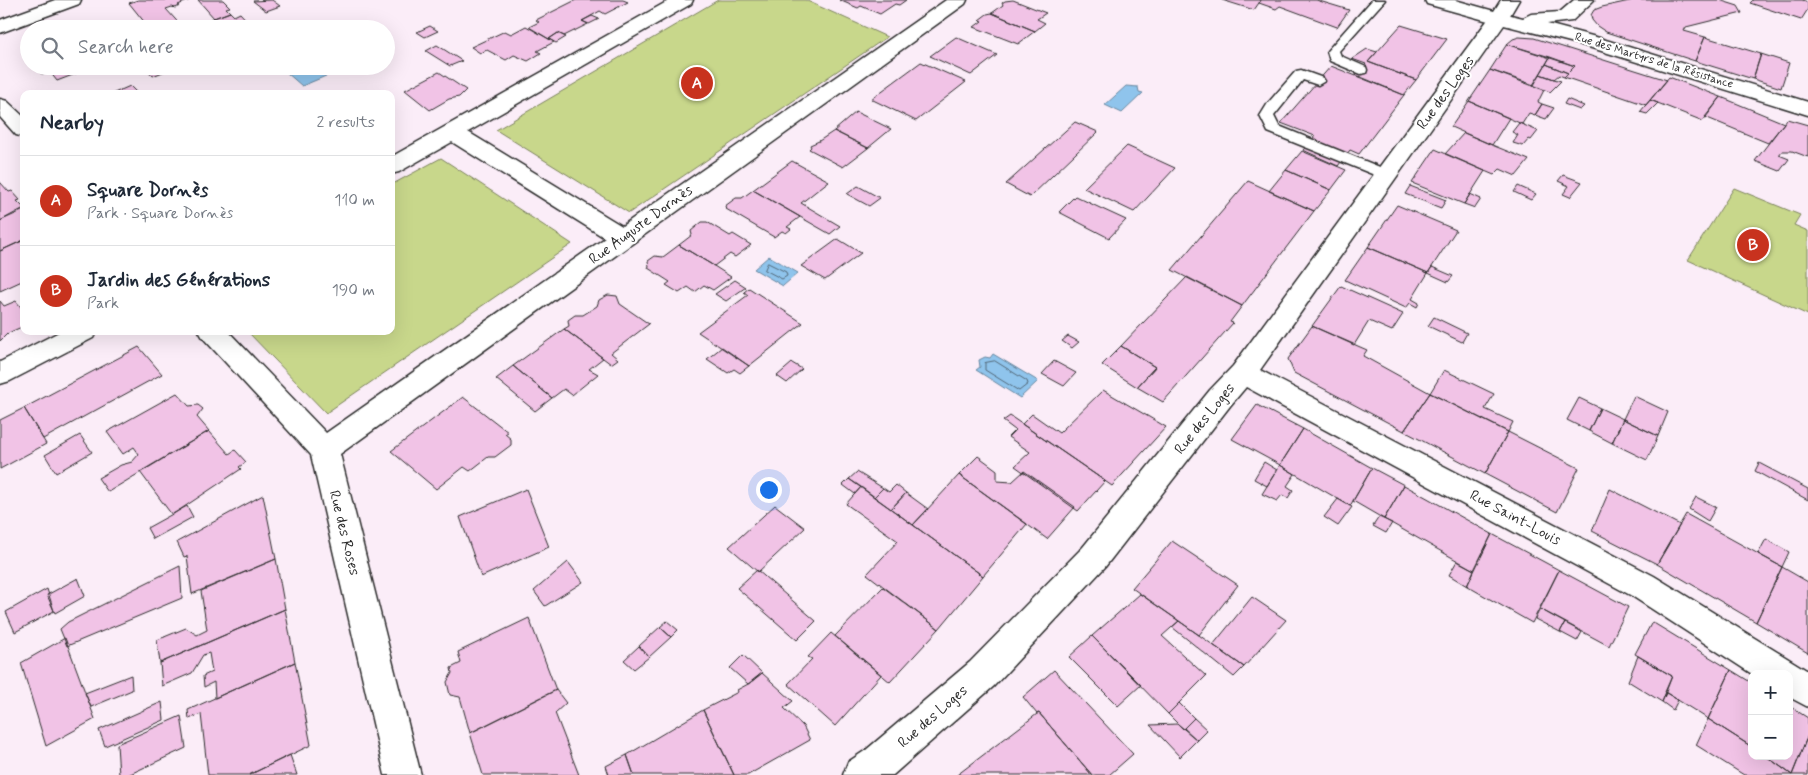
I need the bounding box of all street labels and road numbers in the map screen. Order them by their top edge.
street label: Rue des Martyrs de la Résistance [1573,29,1735,93]
street label: Rue des Loges [1413,52,1480,134]
street label: Rue Auguste Dornès [585,180,697,269]
street label: Rue des Loges [1170,379,1240,459]
street label: Rue Saint-Louis [1466,486,1564,551]
street label: Rue des Roses [324,488,364,578]
street label: Rue des Loges [894,681,972,753]

